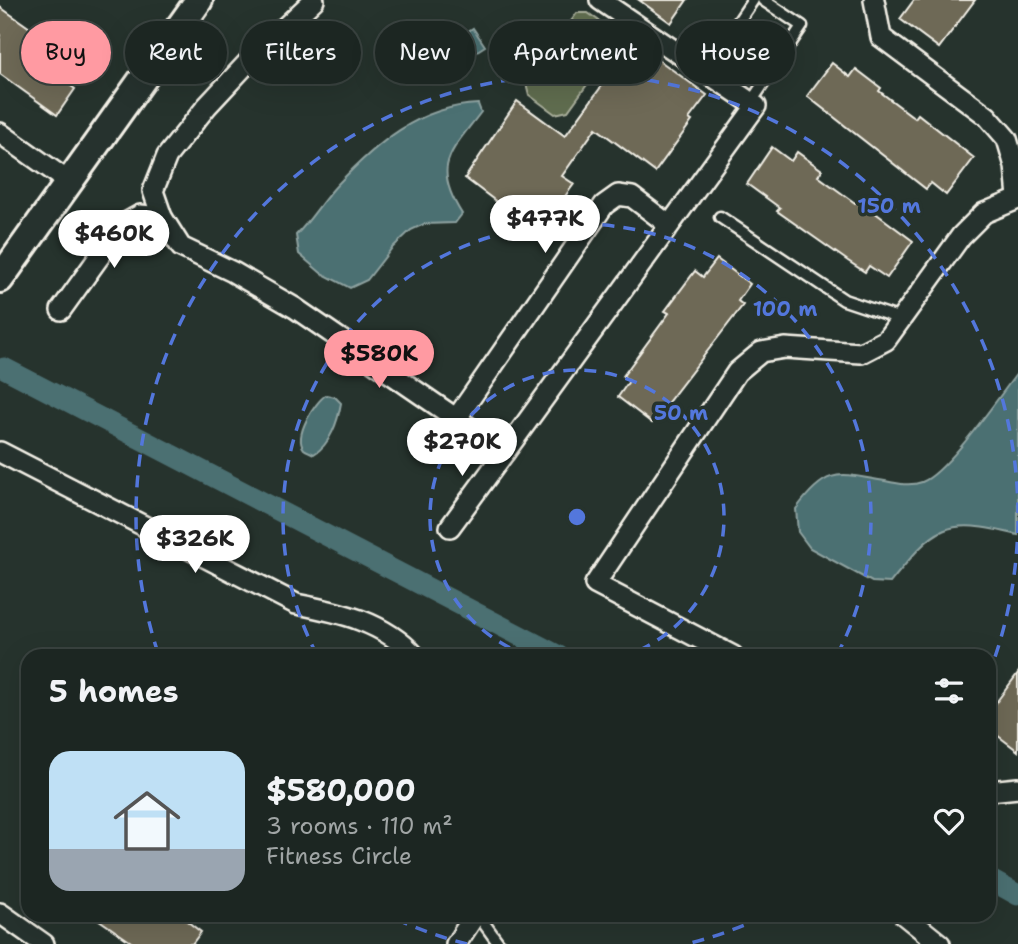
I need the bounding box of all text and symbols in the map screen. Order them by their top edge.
chip: Buy [21,21,111,84]
chip: Rent [125,21,227,84]
chip: Filters [241,21,361,84]
chip: New [375,21,475,84]
chip: Apartment [489,21,662,84]
chip: House [676,21,795,84]
text: 150 m [857,192,921,220]
pin: $477K [496,196,594,255]
text: $477K [506,203,584,233]
pin: $460K [65,210,163,270]
text: $460K [74,218,154,248]
text: 100 m [753,295,817,323]
pin: $580K [330,330,428,390]
text: $580K [340,338,418,368]
text: 50 m [654,399,708,427]
pin: $270K [413,419,511,478]
text: $270K [423,426,501,456]
centre of rings [565,505,589,529]
pin: $326K [146,516,244,575]
text: $326K [156,523,234,553]
text: 5 homes [49,671,179,712]
icon: filters [930,672,968,710]
text: $580,000 [266,770,416,811]
icon: home [105,779,189,863]
icon: heart [930,802,968,840]
text: 3 rooms · 110 m² [266,811,453,841]
text: Fitness Circle [266,841,412,871]

